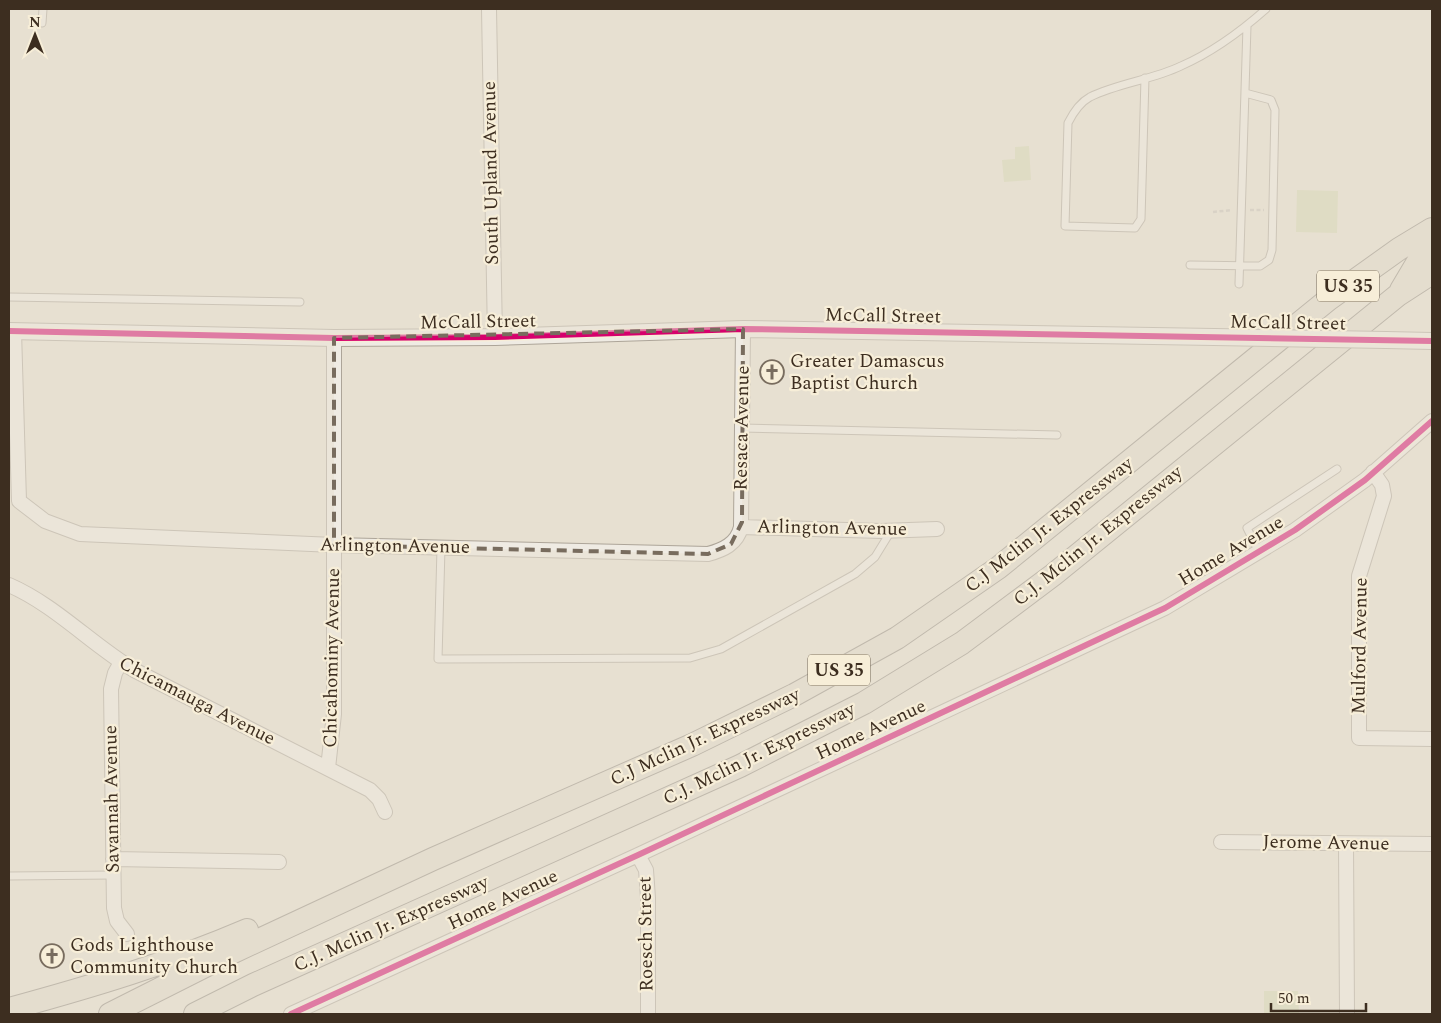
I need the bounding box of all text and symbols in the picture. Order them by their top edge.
north arrow [10,10,60,60]
text: N [29,12,41,33]
street label: South Upland Avenue [475,81,507,265]
road number: US 35 [1317,270,1379,302]
street label: McCall Street [825,300,942,332]
street label: McCall Street [420,306,537,338]
street label: McCall Street [1230,307,1347,339]
place label: Greater Damascus Baptist Church [790,347,945,398]
church icon: Greater Damascus Baptist Church [759,359,785,385]
street label: Resaca Avenue [726,365,758,491]
street label: C.J Mclin Jr. Expressway [959,449,1140,600]
street label: C.J. Mclin Jr. Expressway [1007,458,1190,614]
street label: Home Avenue [1173,508,1289,594]
street label: Arlington Avenue [757,512,907,544]
street label: Arlington Avenue [320,530,470,562]
street label: Chicahominy Avenue [316,568,348,748]
street label: Mulford Avenue [1344,577,1376,715]
street label: Chicamauga Avenue [114,649,280,753]
road number: US 35 [808,654,870,686]
street label: C.J Mclin Jr. Expressway [605,680,806,794]
street label: Home Avenue [811,692,931,768]
street label: C.J. Mclin Jr. Expressway [658,694,861,813]
street label: Savannah Avenue [96,725,128,873]
street label: Jerome Avenue [1262,827,1390,859]
street label: Home Avenue [443,862,563,938]
street label: C.J. Mclin Jr. Expressway [289,868,494,980]
street label: Roesch Street [630,876,662,992]
place label: Gods Lighthouse Community Church [70,931,238,982]
church icon: Gods Lighthouse Community Church [39,943,65,969]
scale bar [1271,980,1366,1012]
text: 50 m [1278,987,1310,1010]

